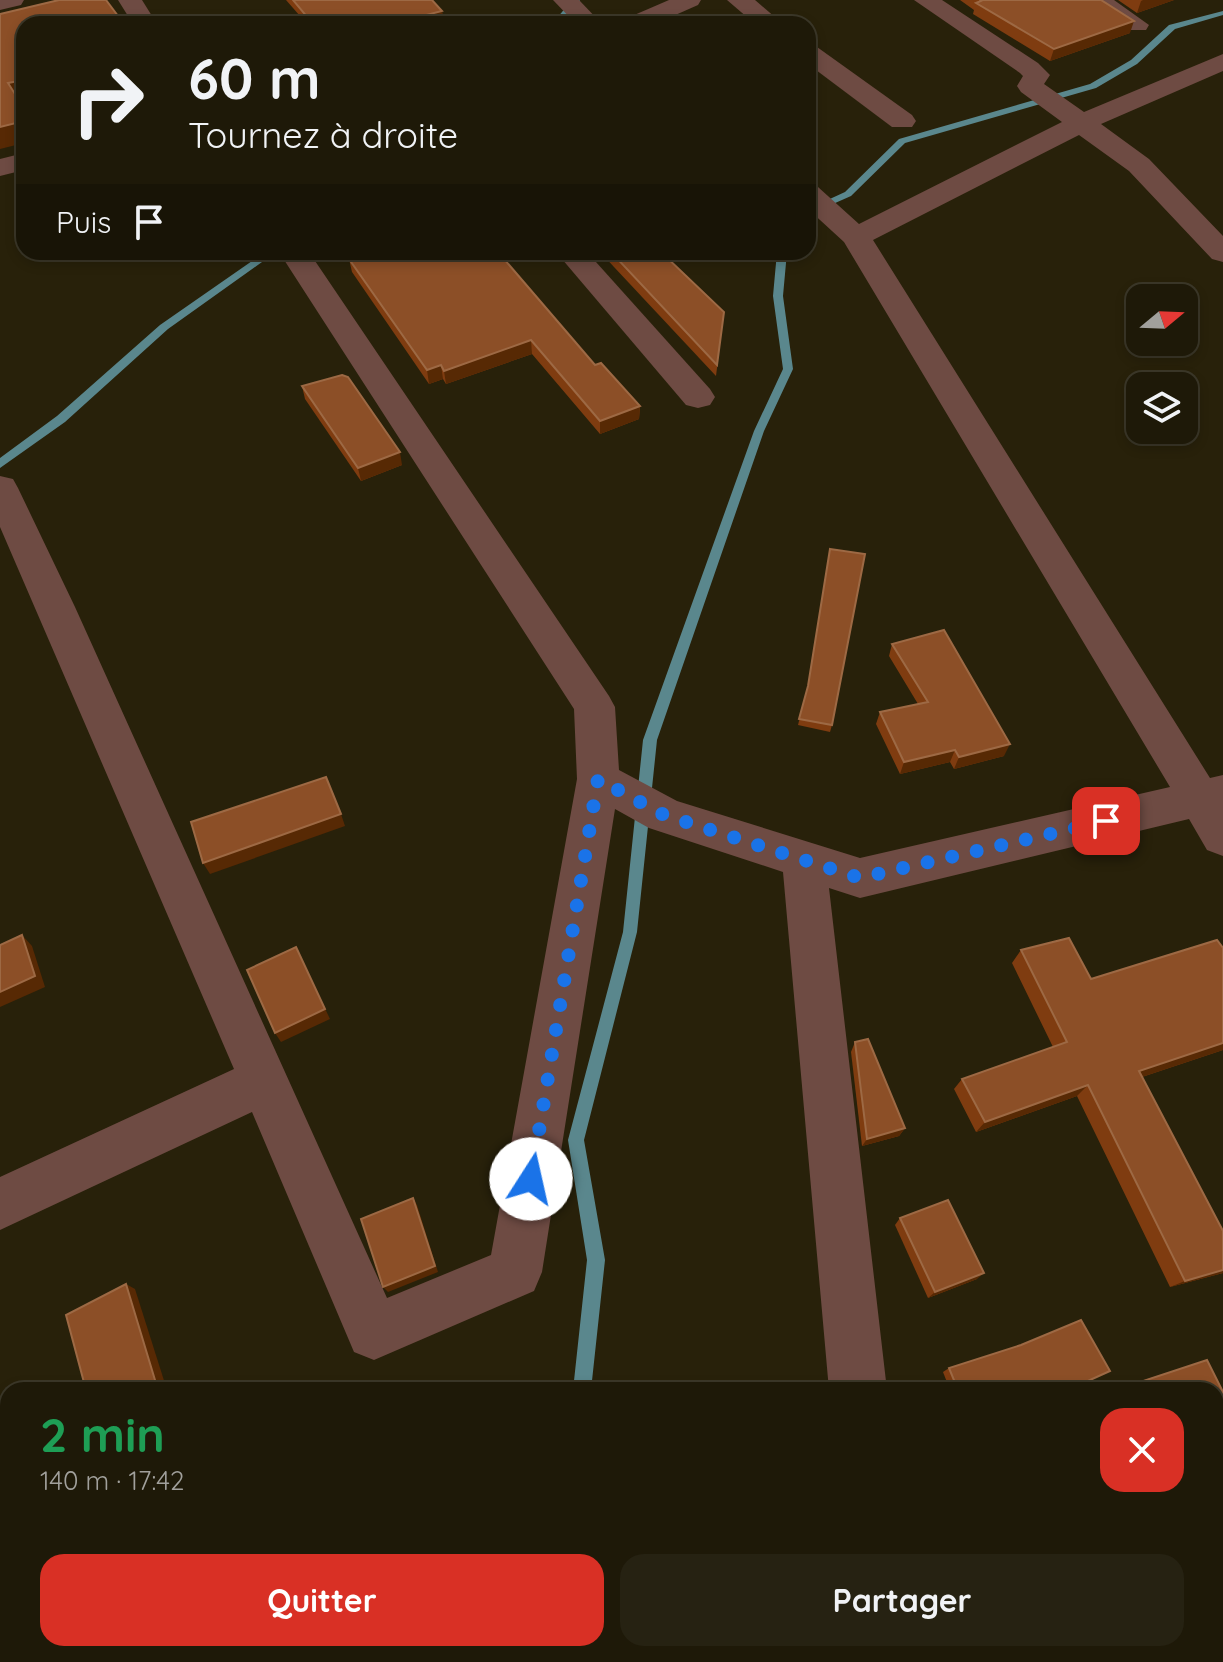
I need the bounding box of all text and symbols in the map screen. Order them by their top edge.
text: 60 m [188,43,321,113]
icon: right [56,48,160,152]
text: Tournez à droite [188,112,458,157]
icon: arrive [127,200,171,244]
text: Puis [56,203,111,241]
north arrow [1126,284,1198,356]
map controls [1126,284,1198,444]
button: layers [1126,372,1198,444]
pin [1072,787,1140,855]
icon: arrive [1084,799,1128,843]
position arrow [489,1137,573,1221]
text: 2 min [40,1404,165,1464]
button: close [1100,1408,1184,1492]
text: 140 m · 17:42 [40,1464,184,1497]
button: Quitter [40,1554,604,1646]
button: Partager [620,1554,1184,1646]

